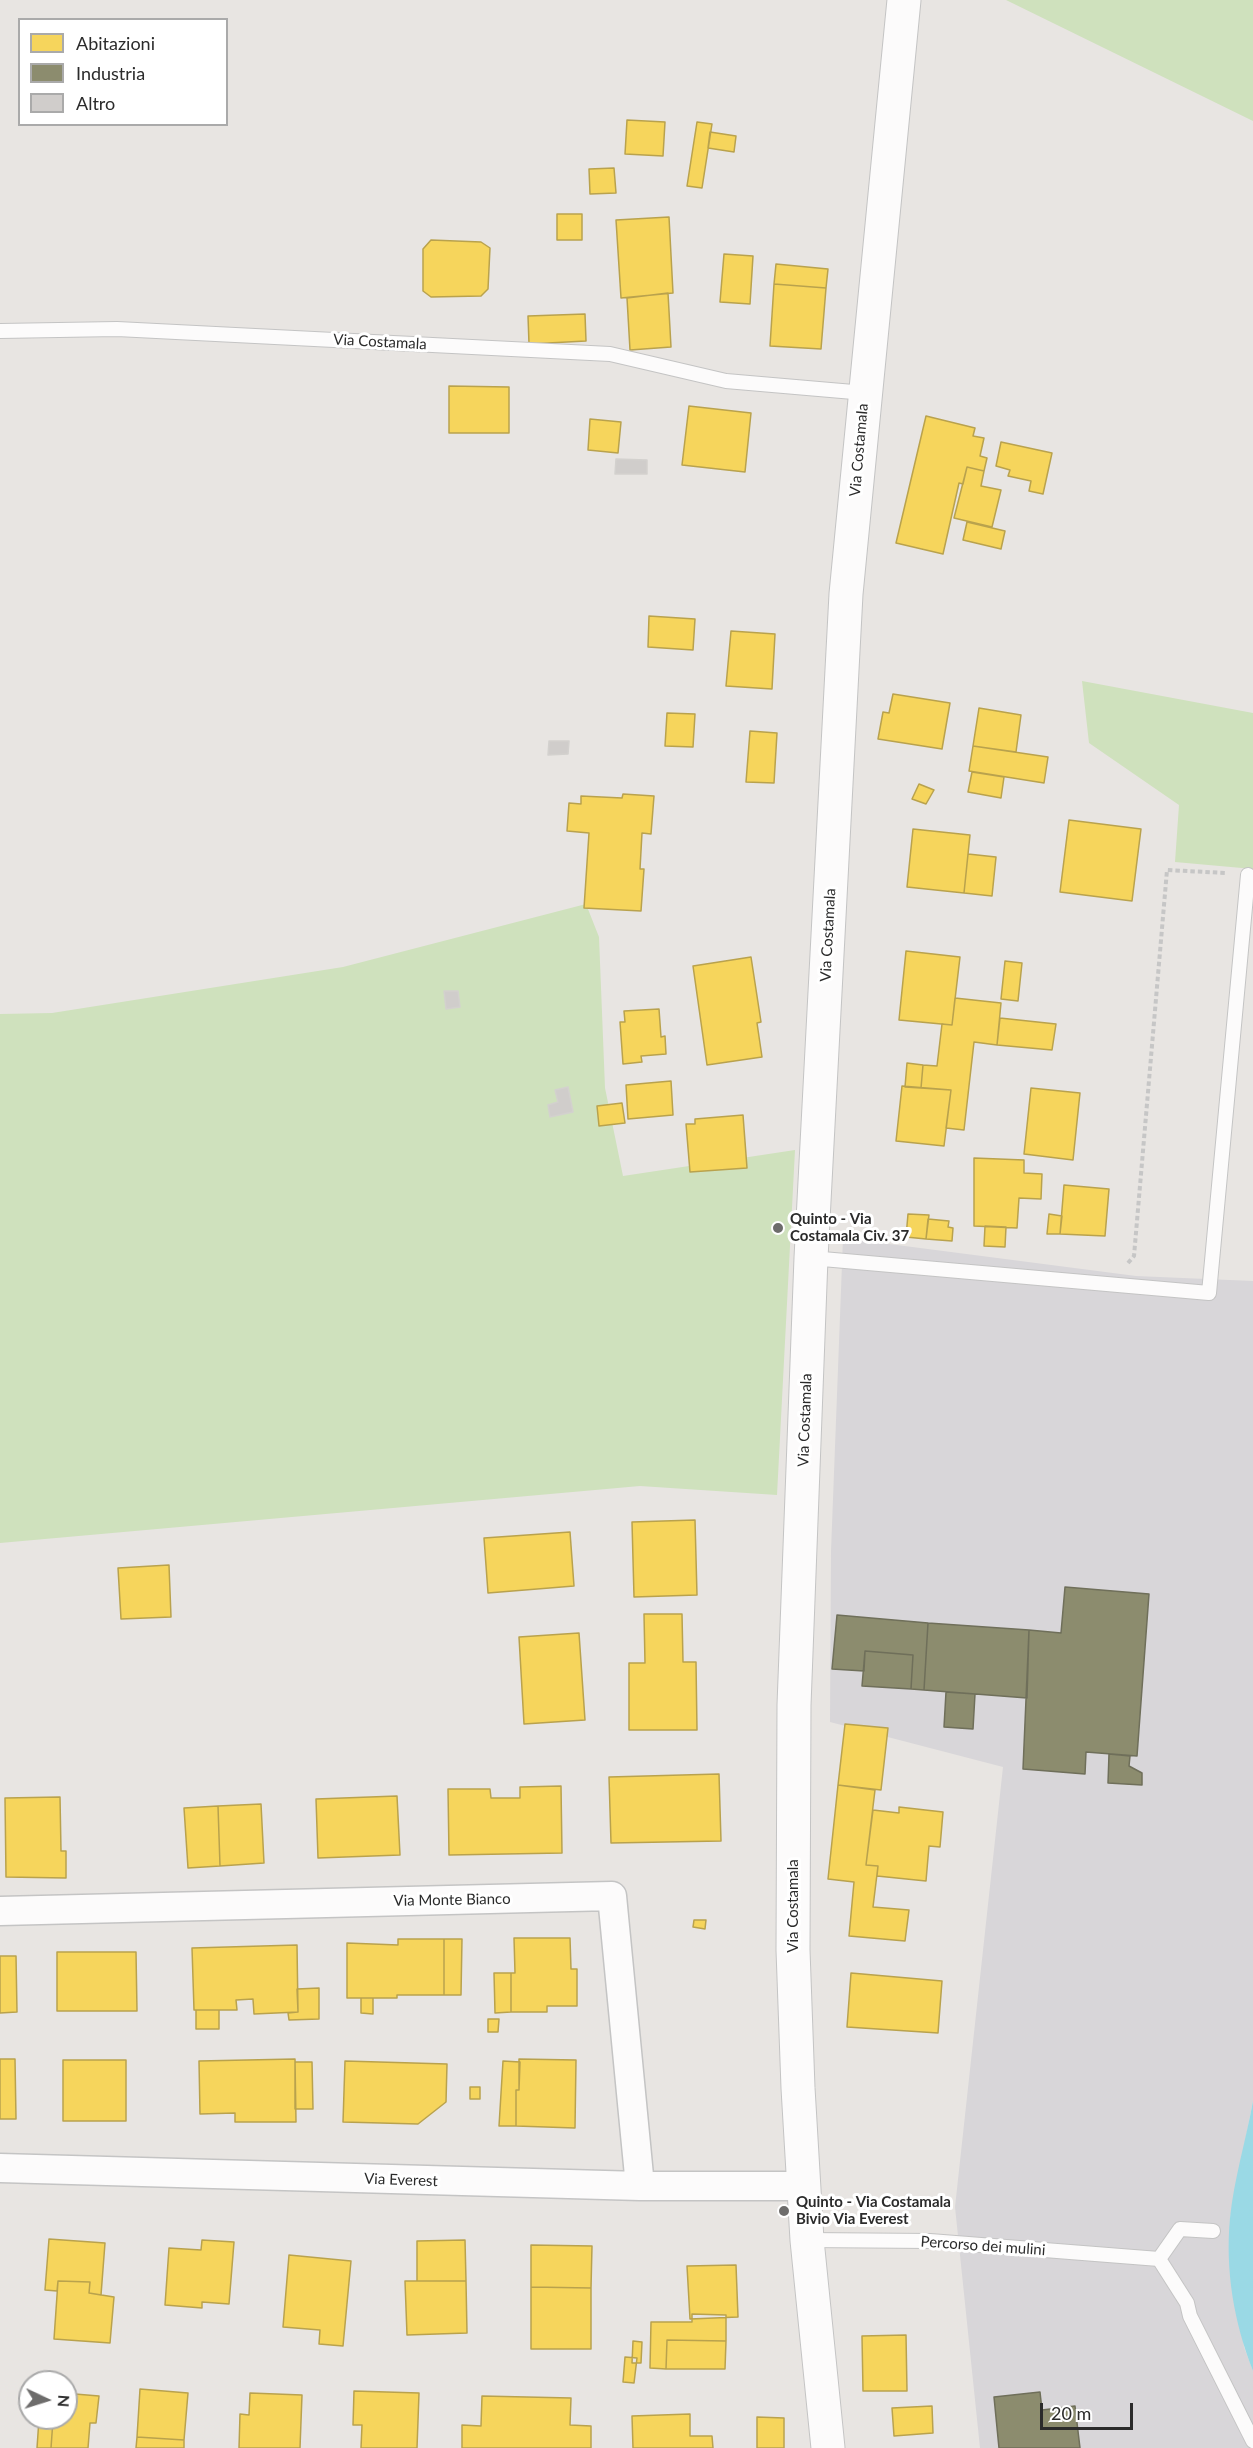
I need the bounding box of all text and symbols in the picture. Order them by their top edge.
legend [18,18,228,126]
text: Abitazioni [76,32,155,54]
text: Industria [76,62,145,84]
text: Altro [76,92,115,114]
street label: Via Costamala [333,331,427,353]
street label: Via Costamala [846,403,872,497]
street label: Via Costamala [817,888,839,982]
place label: Quinto - Via Costamala Civ. 37 [790,1210,909,1245]
marker: Quinto - Via Costamala Civ. 37 [771,1221,785,1235]
street label: Via Costamala [794,1373,816,1467]
street label: Via Costamala [784,1859,802,1953]
street label: Via Monte Bianco [393,1890,511,1910]
street label: Via Everest [364,2170,438,2190]
place label: Quinto - Via Costamala Bivio Via Everest [796,2193,951,2228]
marker: Quinto - Via Costamala Bivio Via Everest [777,2204,791,2218]
street label: Percorso dei mulini [920,2233,1046,2259]
north arrow [18,2370,78,2430]
scale bar [1043,2391,1136,2429]
text: N [55,2394,74,2408]
text: 20 m [1051,2402,1091,2424]

